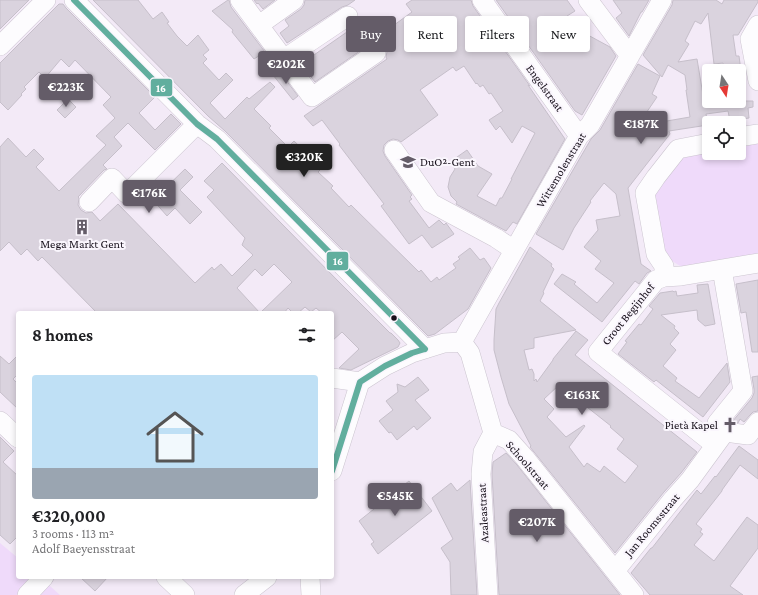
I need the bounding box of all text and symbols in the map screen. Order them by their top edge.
chip: Buy [346,16,396,52]
chip: Rent [404,16,457,52]
chip: Filters [465,16,529,52]
chip: New [537,16,590,52]
pin: €202K [258,51,314,85]
text: €202K [267,56,305,71]
street label: Engelstraat [523,62,567,115]
north arrow [702,64,746,108]
map controls [702,64,746,160]
pin: €223K [38,74,94,108]
line badge: 16 [150,78,173,97]
text: €223K [48,79,84,94]
text: 16 [156,82,166,94]
pin: €187K [613,111,669,145]
text: €187K [623,116,659,131]
button: locate [702,116,746,160]
street label: Wittemolenstraat [533,129,590,210]
pin: €320K [276,144,332,178]
text: €320K [285,149,323,164]
school or university icon: DuO²-Gent [399,153,417,171]
place label: DuO²-Gent [420,155,476,169]
pin: €176K [121,180,177,214]
text: €176K [132,185,166,200]
building icon: Mega Markt Gent [73,218,91,236]
place label: Mega Markt Gent [40,237,125,251]
line badge: 16 [326,251,349,271]
text: 16 [333,255,343,267]
street label: Groot Begijnhof [599,279,658,348]
unlabelled marker [389,313,399,323]
icon: filters [296,324,318,346]
text: 8 homes [32,326,93,345]
pin: €163K [554,382,610,416]
text: €163K [565,387,599,402]
icon: home [139,401,211,473]
church icon: Pietà Kapel [721,416,739,434]
place label: Pietà Kapel [665,418,718,432]
street label: Schoolstraat [503,438,554,493]
street label: Azaleastraat [474,482,492,543]
pin: €545K [367,483,423,517]
text: €545K [377,488,413,503]
street label: Jan Roomsstraat [621,490,683,560]
text: €320,000 [32,507,105,526]
pin: €207K [509,509,565,543]
text: €207K [518,514,556,529]
text: 3 rooms · 113 m² [32,526,114,541]
text: Adolf Baeyensstraat [32,541,135,556]

